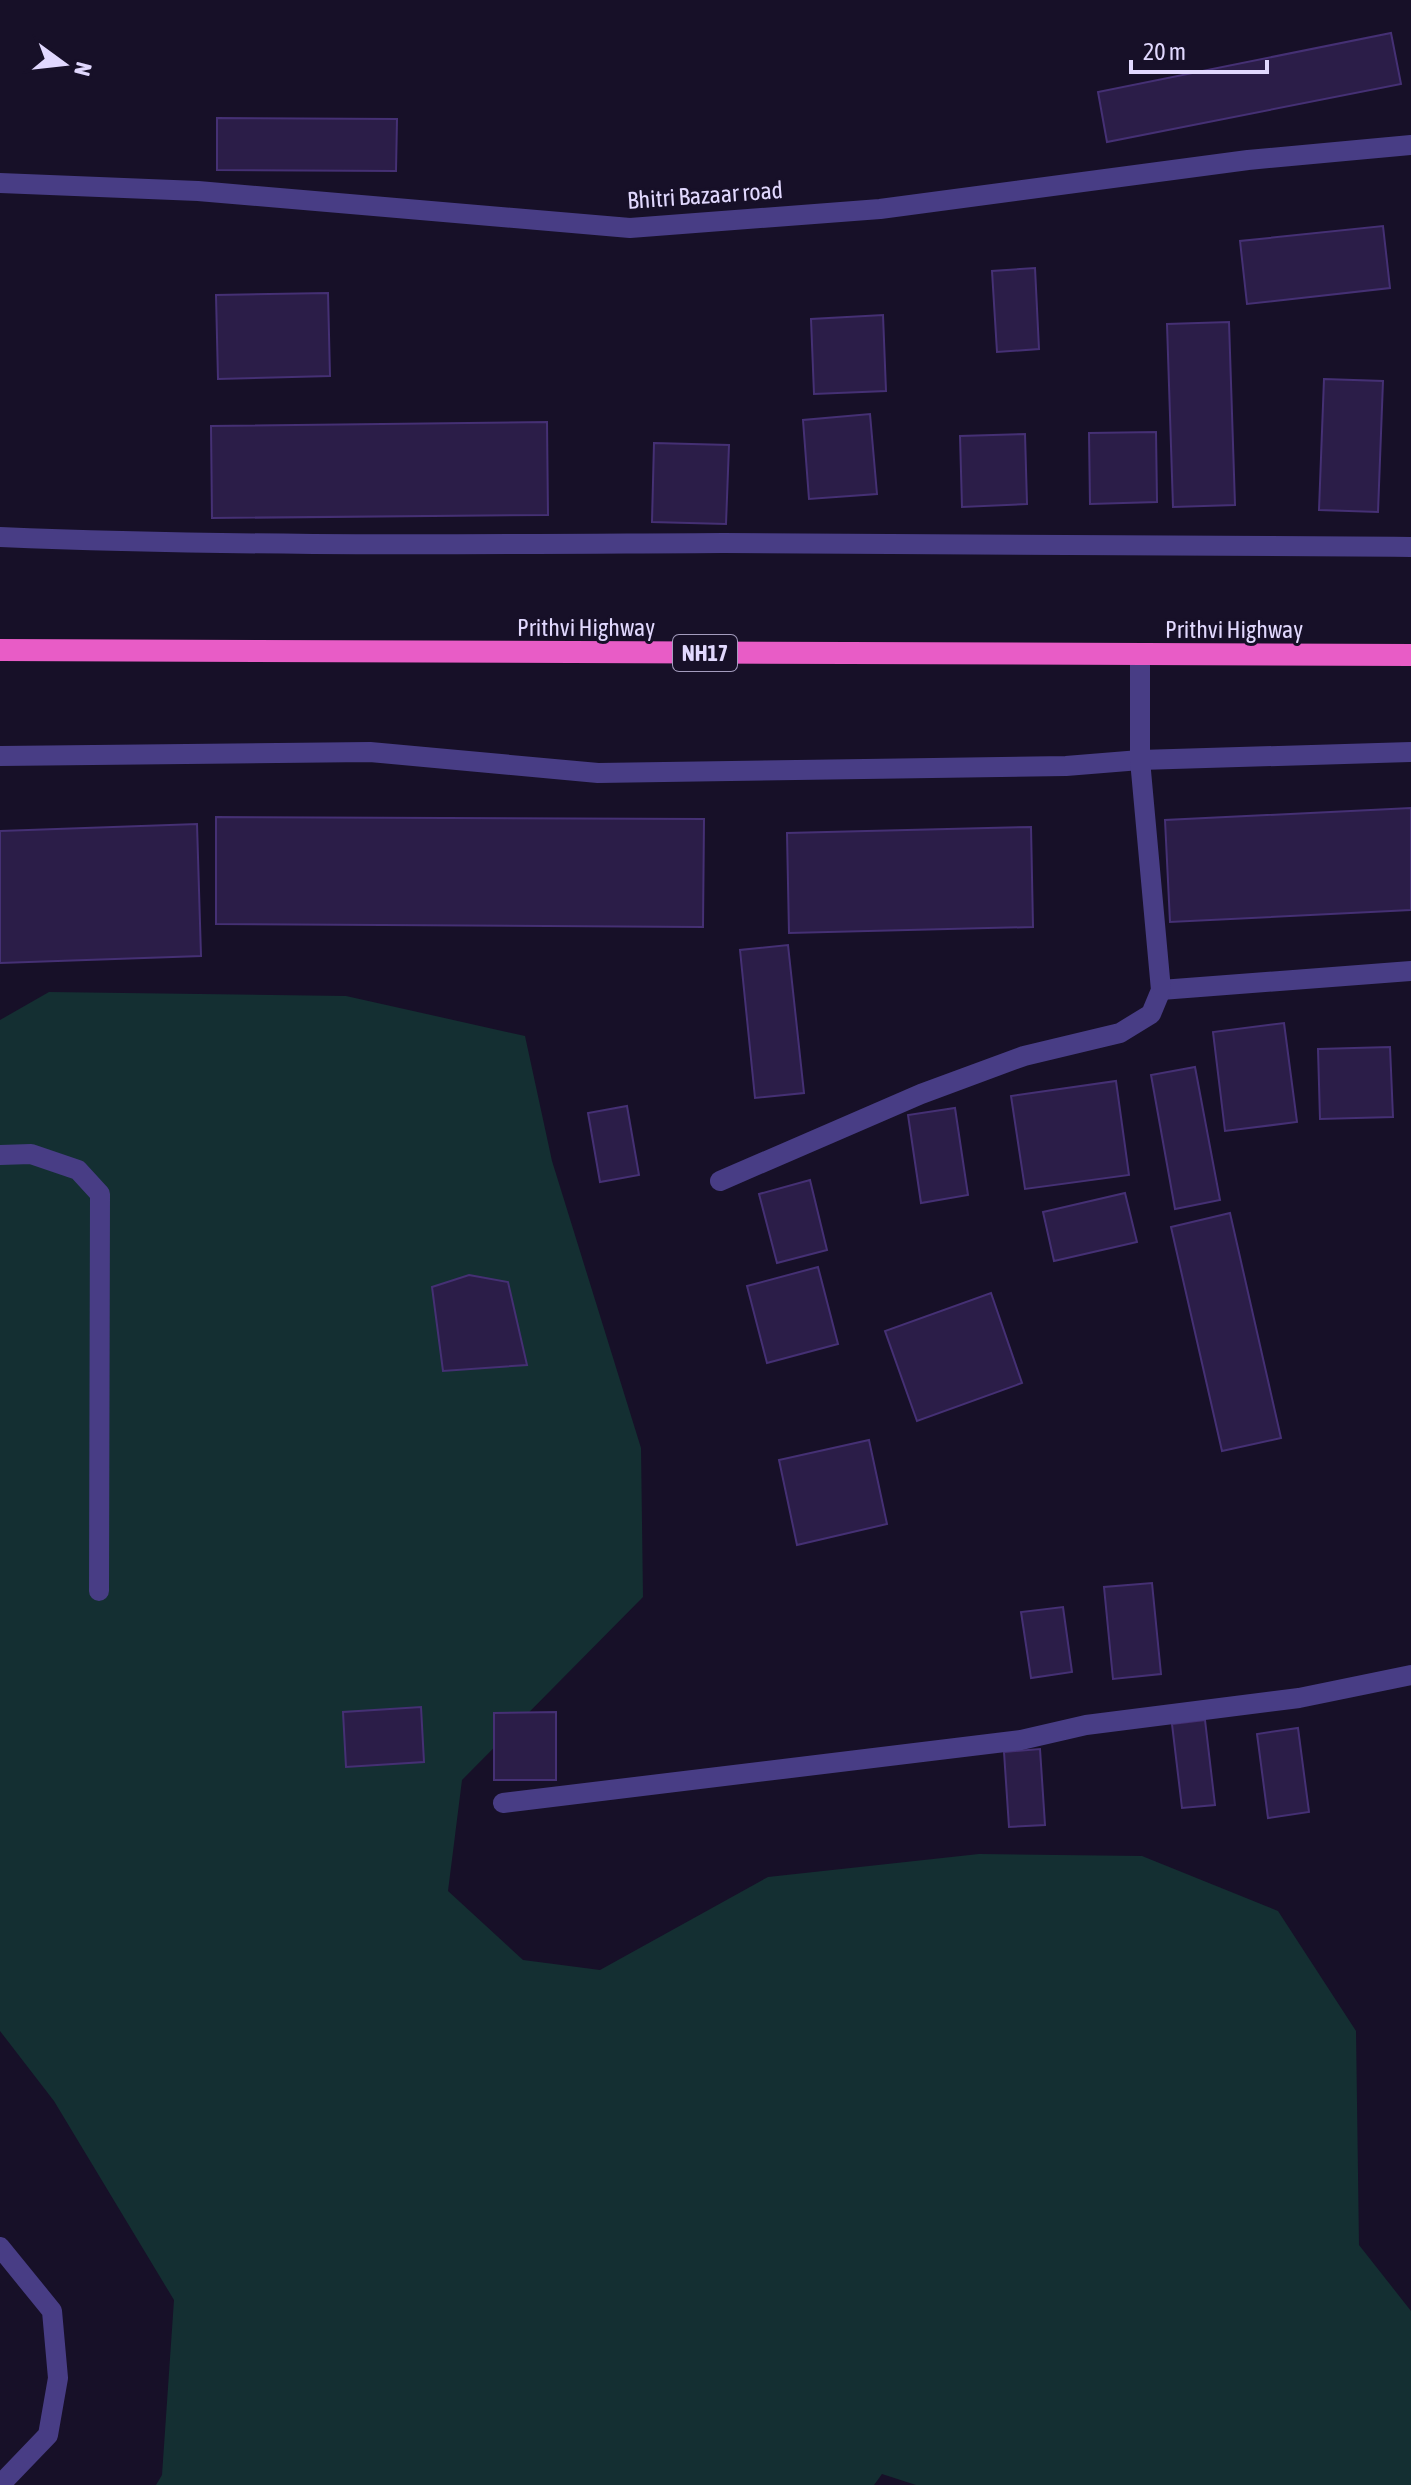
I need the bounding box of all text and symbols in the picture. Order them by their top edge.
north arrow [24,24,104,104]
scale bar [1131,24,1267,74]
text: 20 m [1143,38,1186,65]
text: N [69,60,98,79]
street label: Bhitri Bazaar road [626,176,784,214]
street label: Prithvi Highway [517,614,655,641]
street label: Prithvi Highway [1165,616,1303,643]
road number: NH17 [673,635,737,671]

